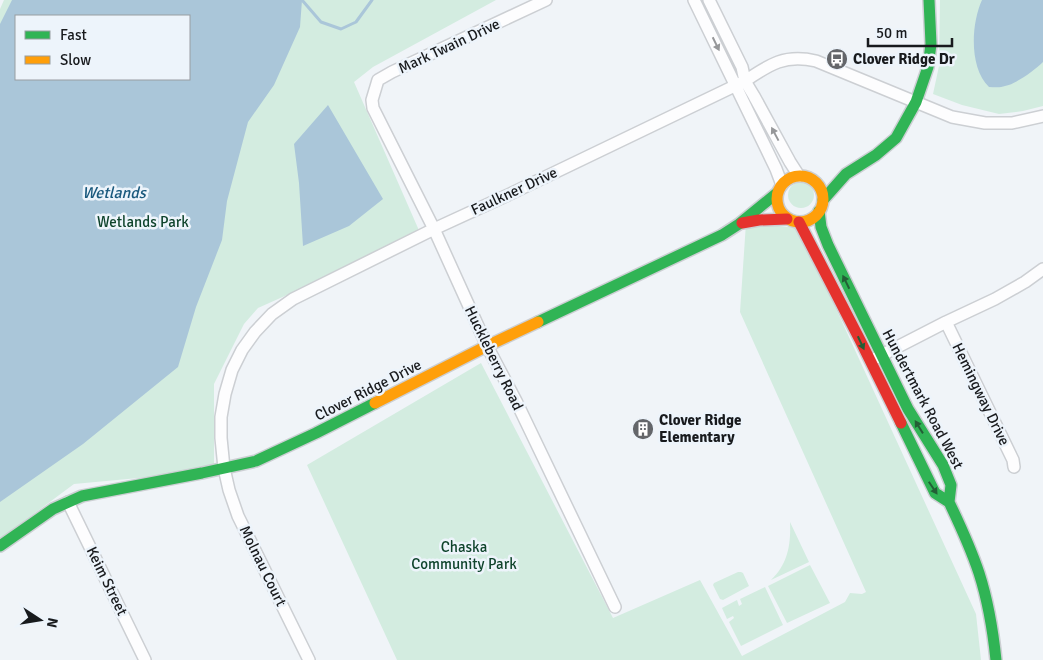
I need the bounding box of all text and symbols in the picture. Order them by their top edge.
legend [15,15,190,80]
street label: Mark Twain Drive [395,15,503,77]
scale bar [868,15,952,47]
text: 50 m [876,24,907,42]
text: Fast [60,26,87,44]
one-way arrow [712,37,720,51]
bus stop icon: Clover Ridge Dr [825,47,849,71]
place label: Clover Ridge Dr [853,50,955,68]
text: Slow [60,51,91,69]
one-way arrow [770,127,779,141]
street label: Faulkner Drive [468,163,560,219]
water label: Wetlands [82,183,148,203]
park label: Wetlands Park [97,213,189,231]
one-way arrow [842,275,850,289]
street label: Huckleberry Road [461,303,527,413]
street label: Hundertmark Road West [878,326,968,472]
one-way arrow [858,336,866,350]
street label: Hemingway Drive [948,340,1014,448]
street label: Clover Ridge Drive [312,355,424,425]
place label: Clover Ridge Elementary [659,411,741,446]
building icon: Clover Ridge Elementary [631,417,655,441]
one-way arrow [915,420,924,433]
one-way arrow [929,481,938,495]
street label: Molnau Court [236,523,290,609]
park label: Chaska Community Park [411,538,517,573]
street label: Keim Street [83,544,131,618]
north arrow [15,595,65,645]
text: N [43,616,62,629]

